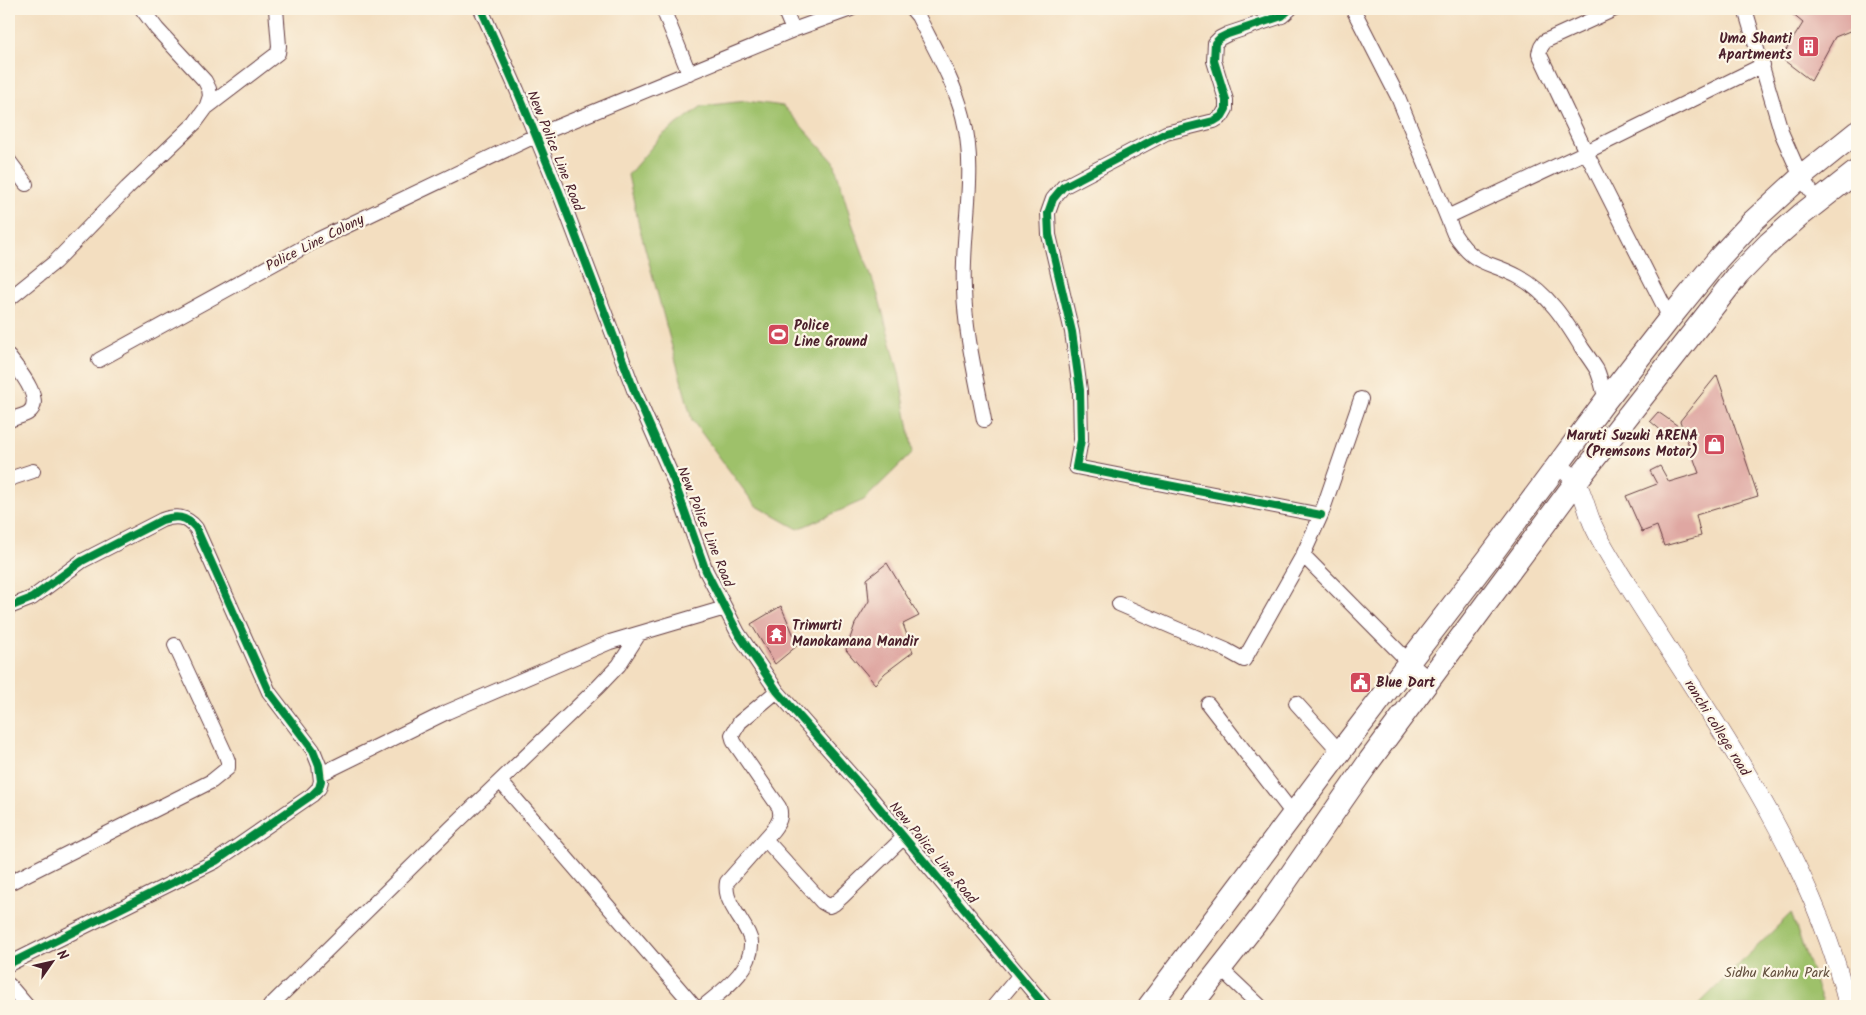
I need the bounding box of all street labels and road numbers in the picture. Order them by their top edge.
street label: New Police Line Road [521,87,590,215]
street label: Police Line Colony [262,209,368,277]
street label: New Police Line Road [671,463,740,591]
street label: ranchi college road [1678,675,1756,781]
street label: New Police Line Road [883,797,983,910]

